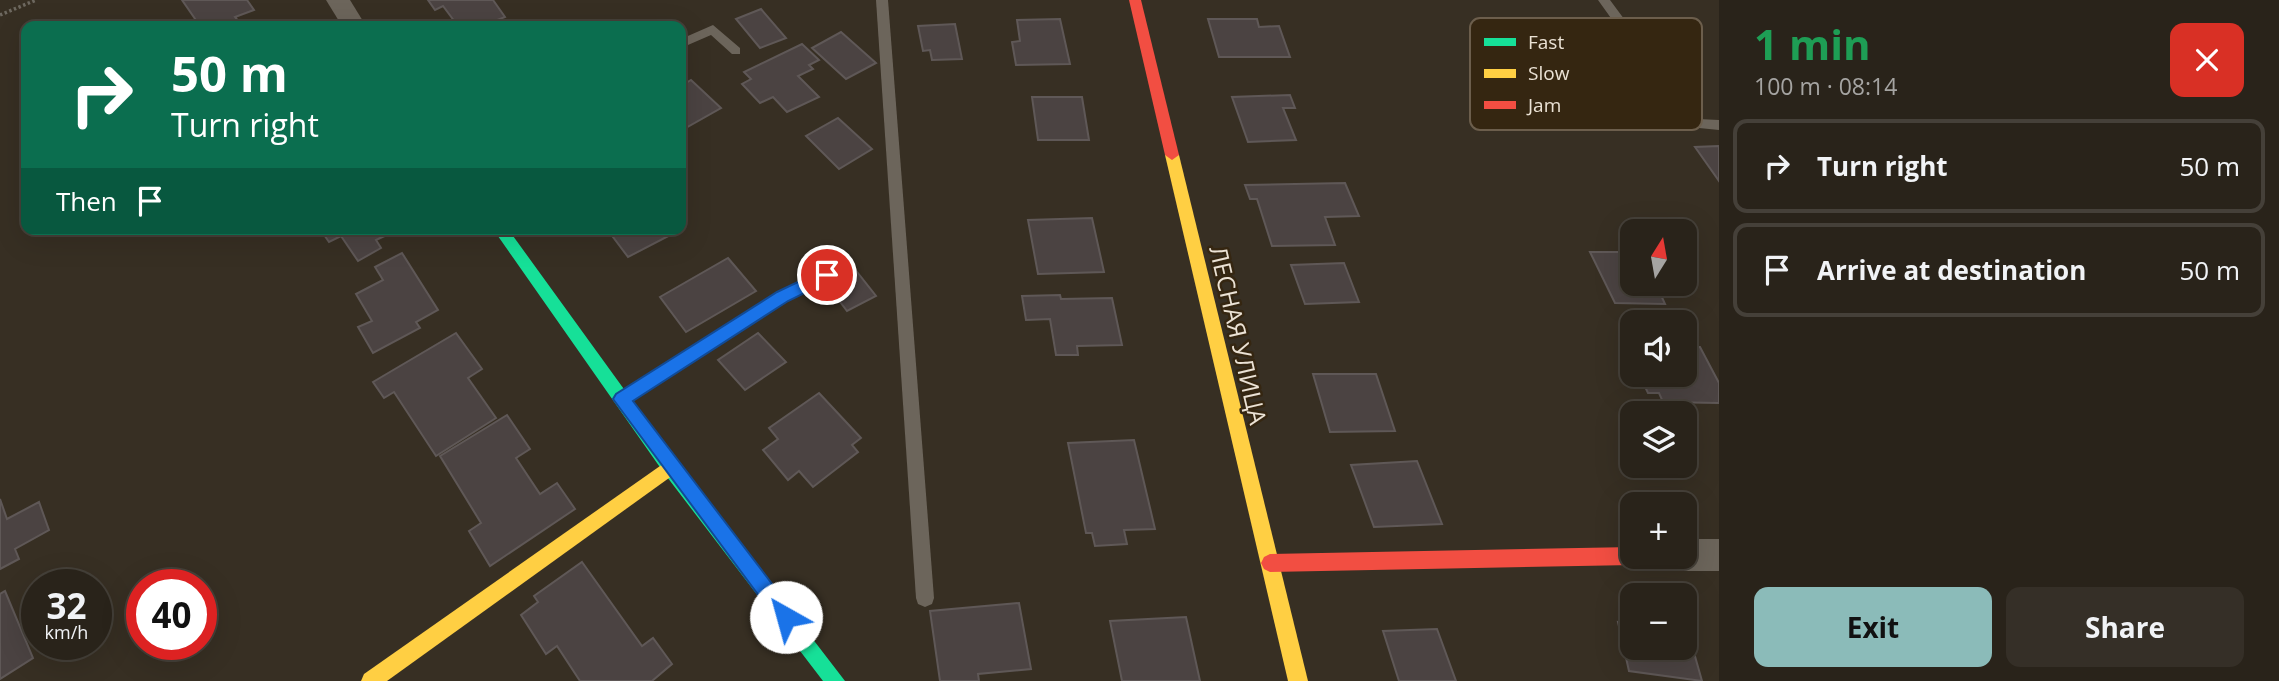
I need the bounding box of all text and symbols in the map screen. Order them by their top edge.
text: 1 min [1754,15,1871,72]
legend [1470,18,1702,130]
button: close [2170,23,2244,97]
text: Fast [1528,29,1564,55]
text: 50 m [171,40,288,106]
icon: right [56,49,147,140]
text: Slow [1528,60,1570,86]
text: 100 m · 08:14 [1754,70,1897,102]
text: Jam [1526,92,1561,118]
text: Turn right [171,103,319,146]
icon: right [1758,147,1796,185]
text: Turn right [1817,148,1948,184]
text: 50 m [2179,148,2240,184]
icon: arrive [131,182,169,220]
text: Then [56,183,117,219]
north arrow [1620,219,1698,296]
map controls [1620,219,1697,660]
street label: ЛЕСНАЯ УЛИЦА [1202,242,1276,428]
pin [797,245,857,305]
icon: arrive [1758,251,1796,289]
text: Arrive at destination [1817,252,2086,288]
text: 50 m [2179,252,2240,288]
icon: arrive [808,256,846,294]
button: sound [1620,310,1697,387]
button: layers [1620,401,1697,478]
button: + [1620,492,1697,569]
speed limit sign: 40 [126,569,217,660]
position arrow [749,580,823,654]
text: 32 [46,582,87,629]
button: − [1620,583,1697,660]
button: Exit [1754,587,1992,667]
button: Share [2006,587,2244,667]
text: km/h [45,620,88,644]

